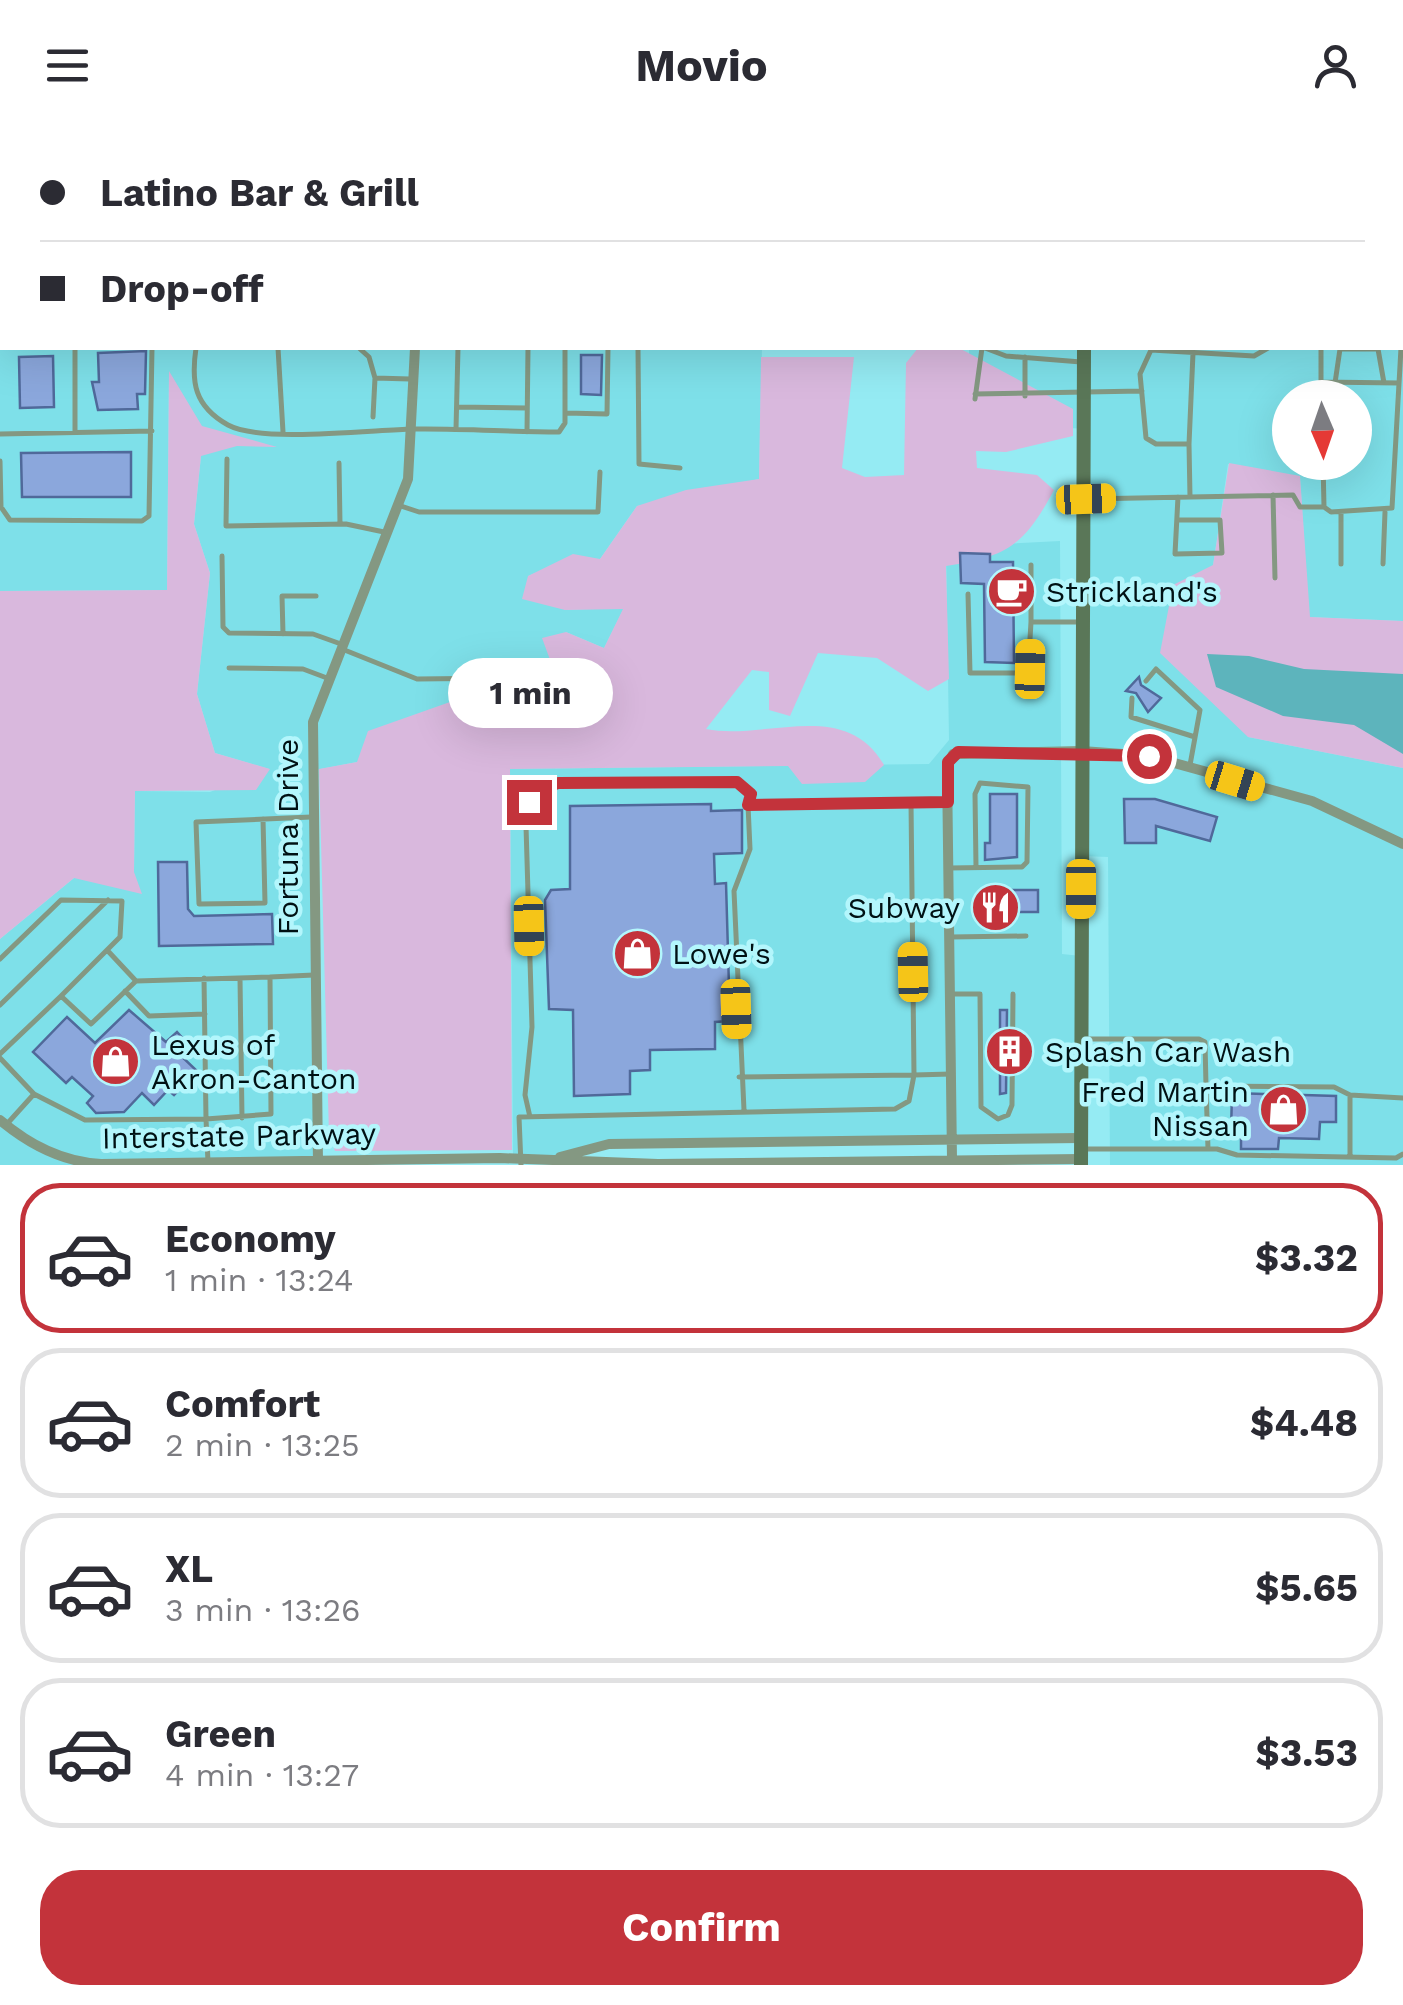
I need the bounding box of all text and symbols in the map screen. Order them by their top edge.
icon: menu [40,38,95,93]
icon: person [1308,38,1363,93]
text: Movio [635,39,768,92]
text: Latino Bar & Grill [100,171,419,215]
text: Drop-off [100,267,264,311]
north arrow [1272,380,1372,480]
map controls [1272,380,1372,480]
car [1055,483,1117,515]
cafe icon: Strickland's [985,566,1037,618]
place label: Strickland's [1046,574,1218,609]
car [1014,639,1046,699]
callout: 1 min [446,657,612,727]
text: 1 min [489,674,572,712]
route start [1127,734,1172,779]
street label: Fortuna Drive [270,739,305,935]
car [1202,758,1268,804]
route end [507,780,552,825]
car [1066,859,1096,919]
restaurant icon: Subway [969,882,1021,934]
place label: Subway [848,890,961,925]
car [513,896,545,956]
shop icon: Lowe's [611,928,663,980]
place label: Lowe's [672,936,771,971]
car [897,942,929,1002]
car [720,978,752,1040]
building icon: Splash Car Wash [984,1026,1036,1078]
place label: Lexus of Akron-Canton [151,1027,357,1096]
place label: Splash Car Wash [1045,1034,1291,1069]
shop icon: Lexus of Akron-Canton [90,1036,142,1088]
place label: Fred Martin Nissan [1081,1074,1249,1143]
shop icon: Fred Martin Nissan [1258,1083,1310,1135]
street label: Interstate Parkway [102,1116,377,1155]
icon: car [45,1213,135,1303]
text: Economy [165,1217,336,1261]
text: $3.32 [1255,1236,1358,1280]
text: 1 min · 13:24 [165,1261,353,1299]
icon: car [45,1378,135,1468]
text: Comfort [165,1382,320,1426]
text: $4.48 [1250,1401,1358,1445]
text: 2 min · 13:25 [165,1426,360,1464]
icon: car [45,1543,135,1633]
text: XL [165,1547,213,1591]
text: $5.65 [1255,1566,1358,1610]
text: 3 min · 13:26 [165,1591,361,1629]
icon: car [45,1708,135,1798]
text: Green [165,1712,276,1756]
text: $3.53 [1255,1731,1358,1775]
text: 4 min · 13:27 [165,1756,359,1794]
button: Confirm [40,1870,1363,1985]

